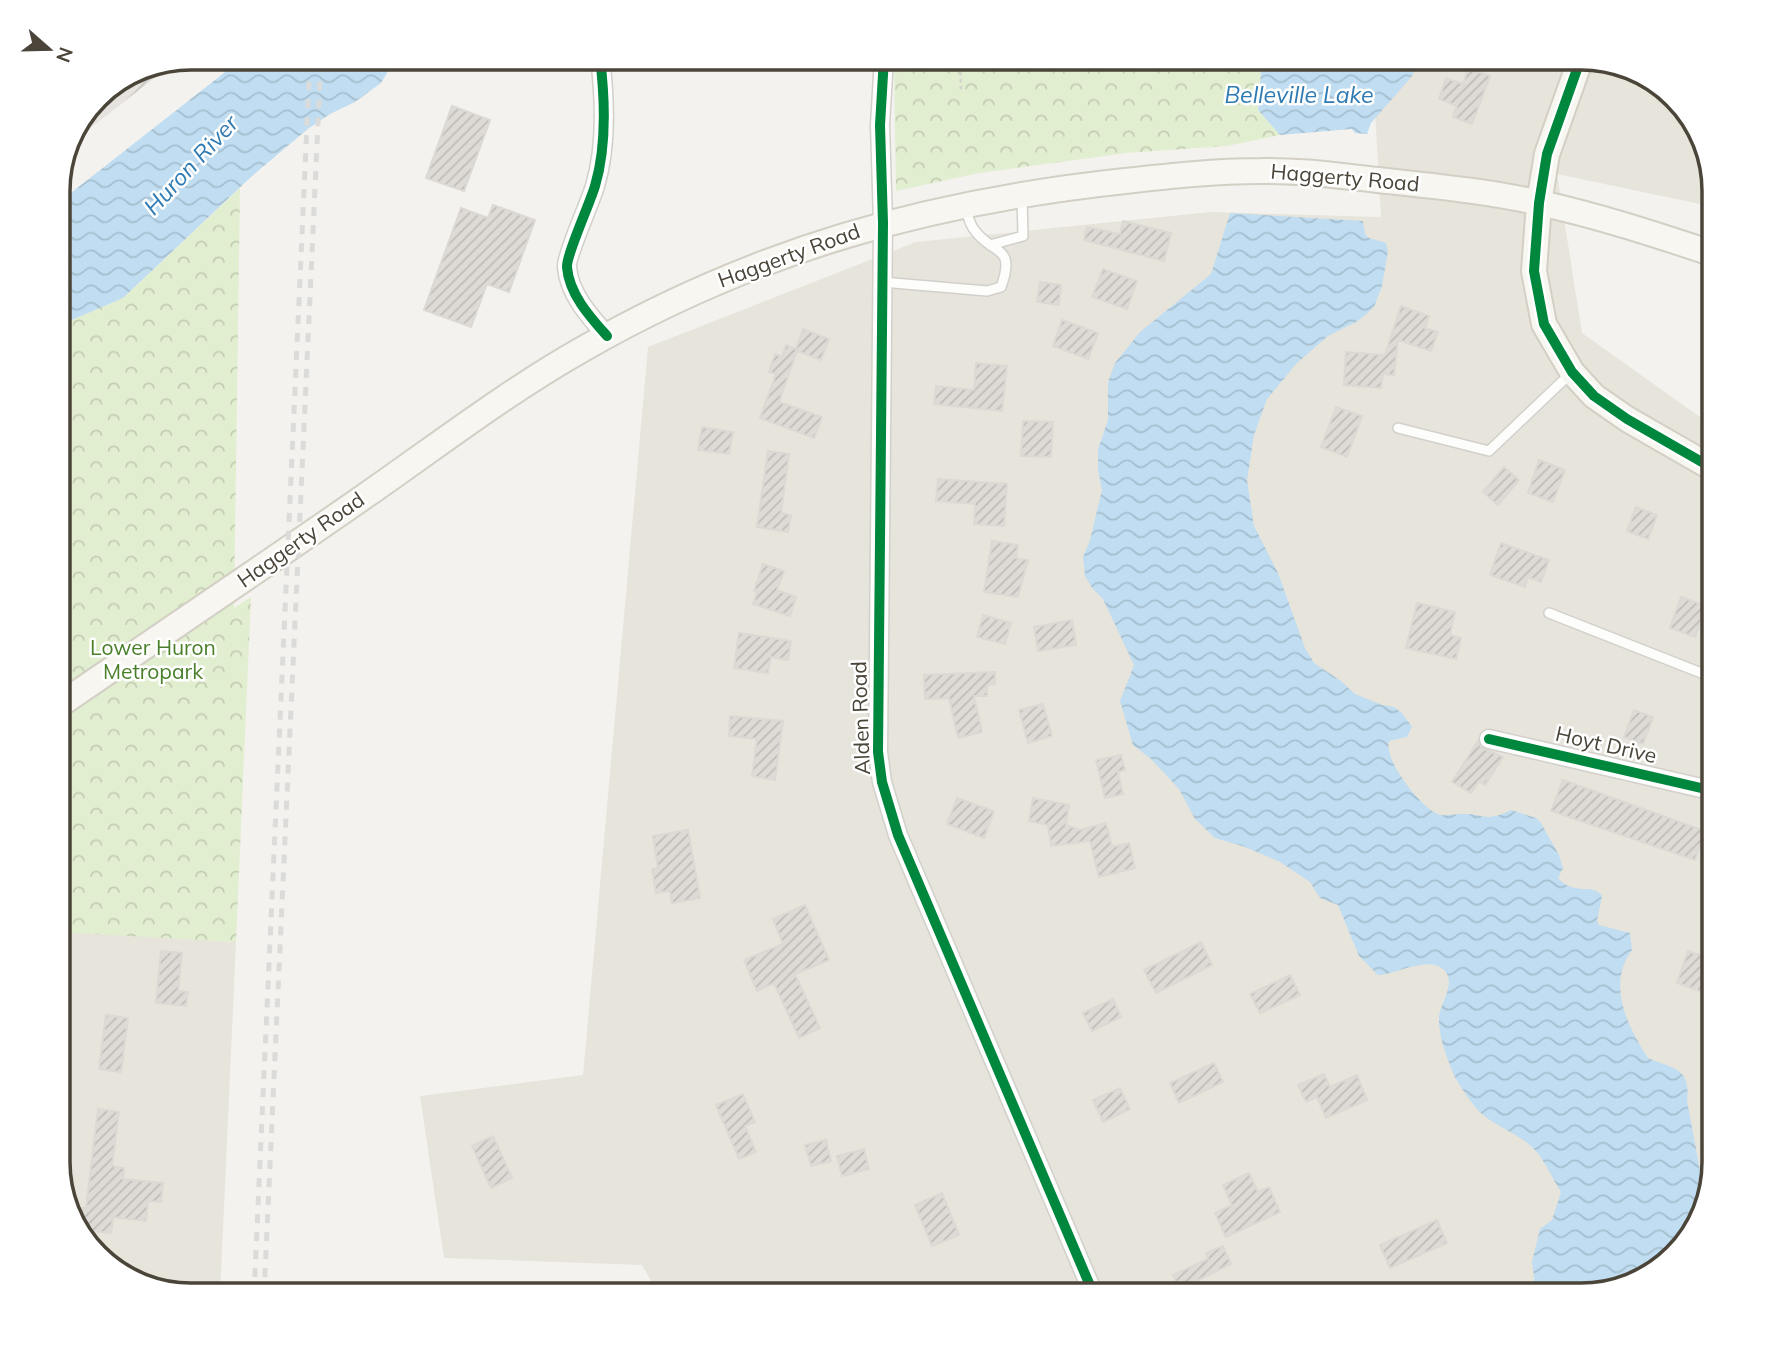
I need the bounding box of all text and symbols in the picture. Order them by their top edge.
north arrow [14,14,84,84]
text: N [51,44,79,66]
water label: Belleville Lake [1224,80,1374,109]
water label: Huron River [137,107,245,221]
street label: Haggerty Road [1270,158,1421,196]
street label: Haggerty Road [714,217,863,293]
street label: Haggerty Road [232,486,369,593]
park label: Lower Huron Metropark [90,634,216,684]
street label: Alden Road [845,661,875,775]
street label: Hoyt Drive [1553,720,1659,768]

